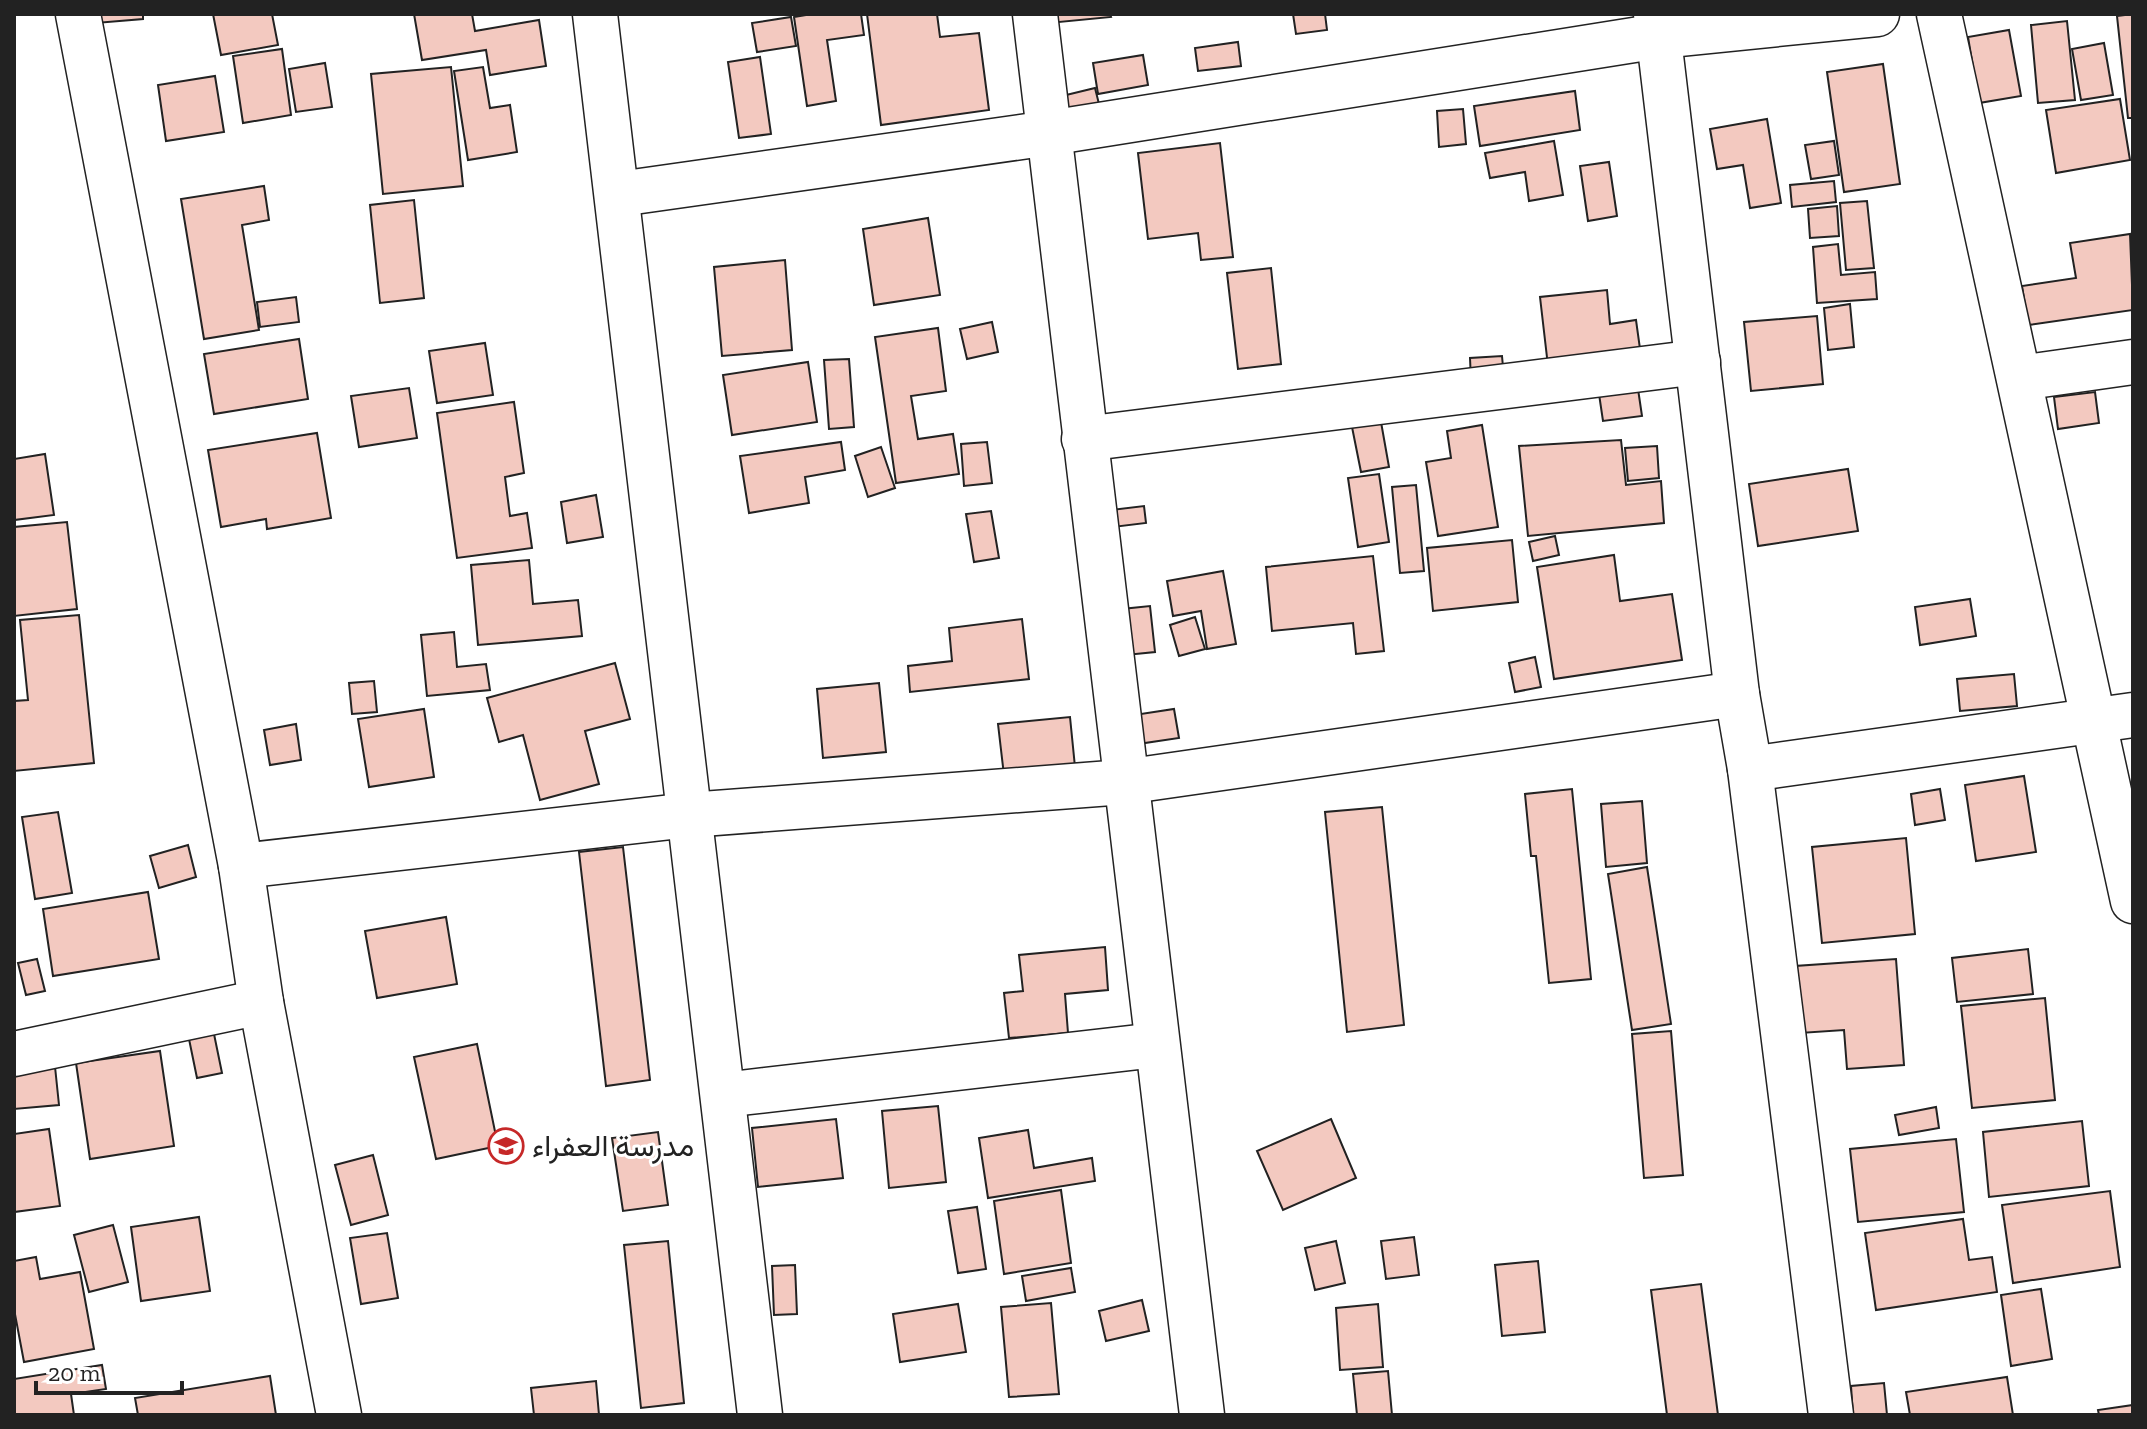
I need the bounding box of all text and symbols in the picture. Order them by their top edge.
school or university icon: مدرسة العفراء [487,1127,525,1165]
place label: مدرسة العفراء [532,1128,694,1164]
scale bar [36,1345,182,1395]
text: 20 m [48,1358,101,1387]

